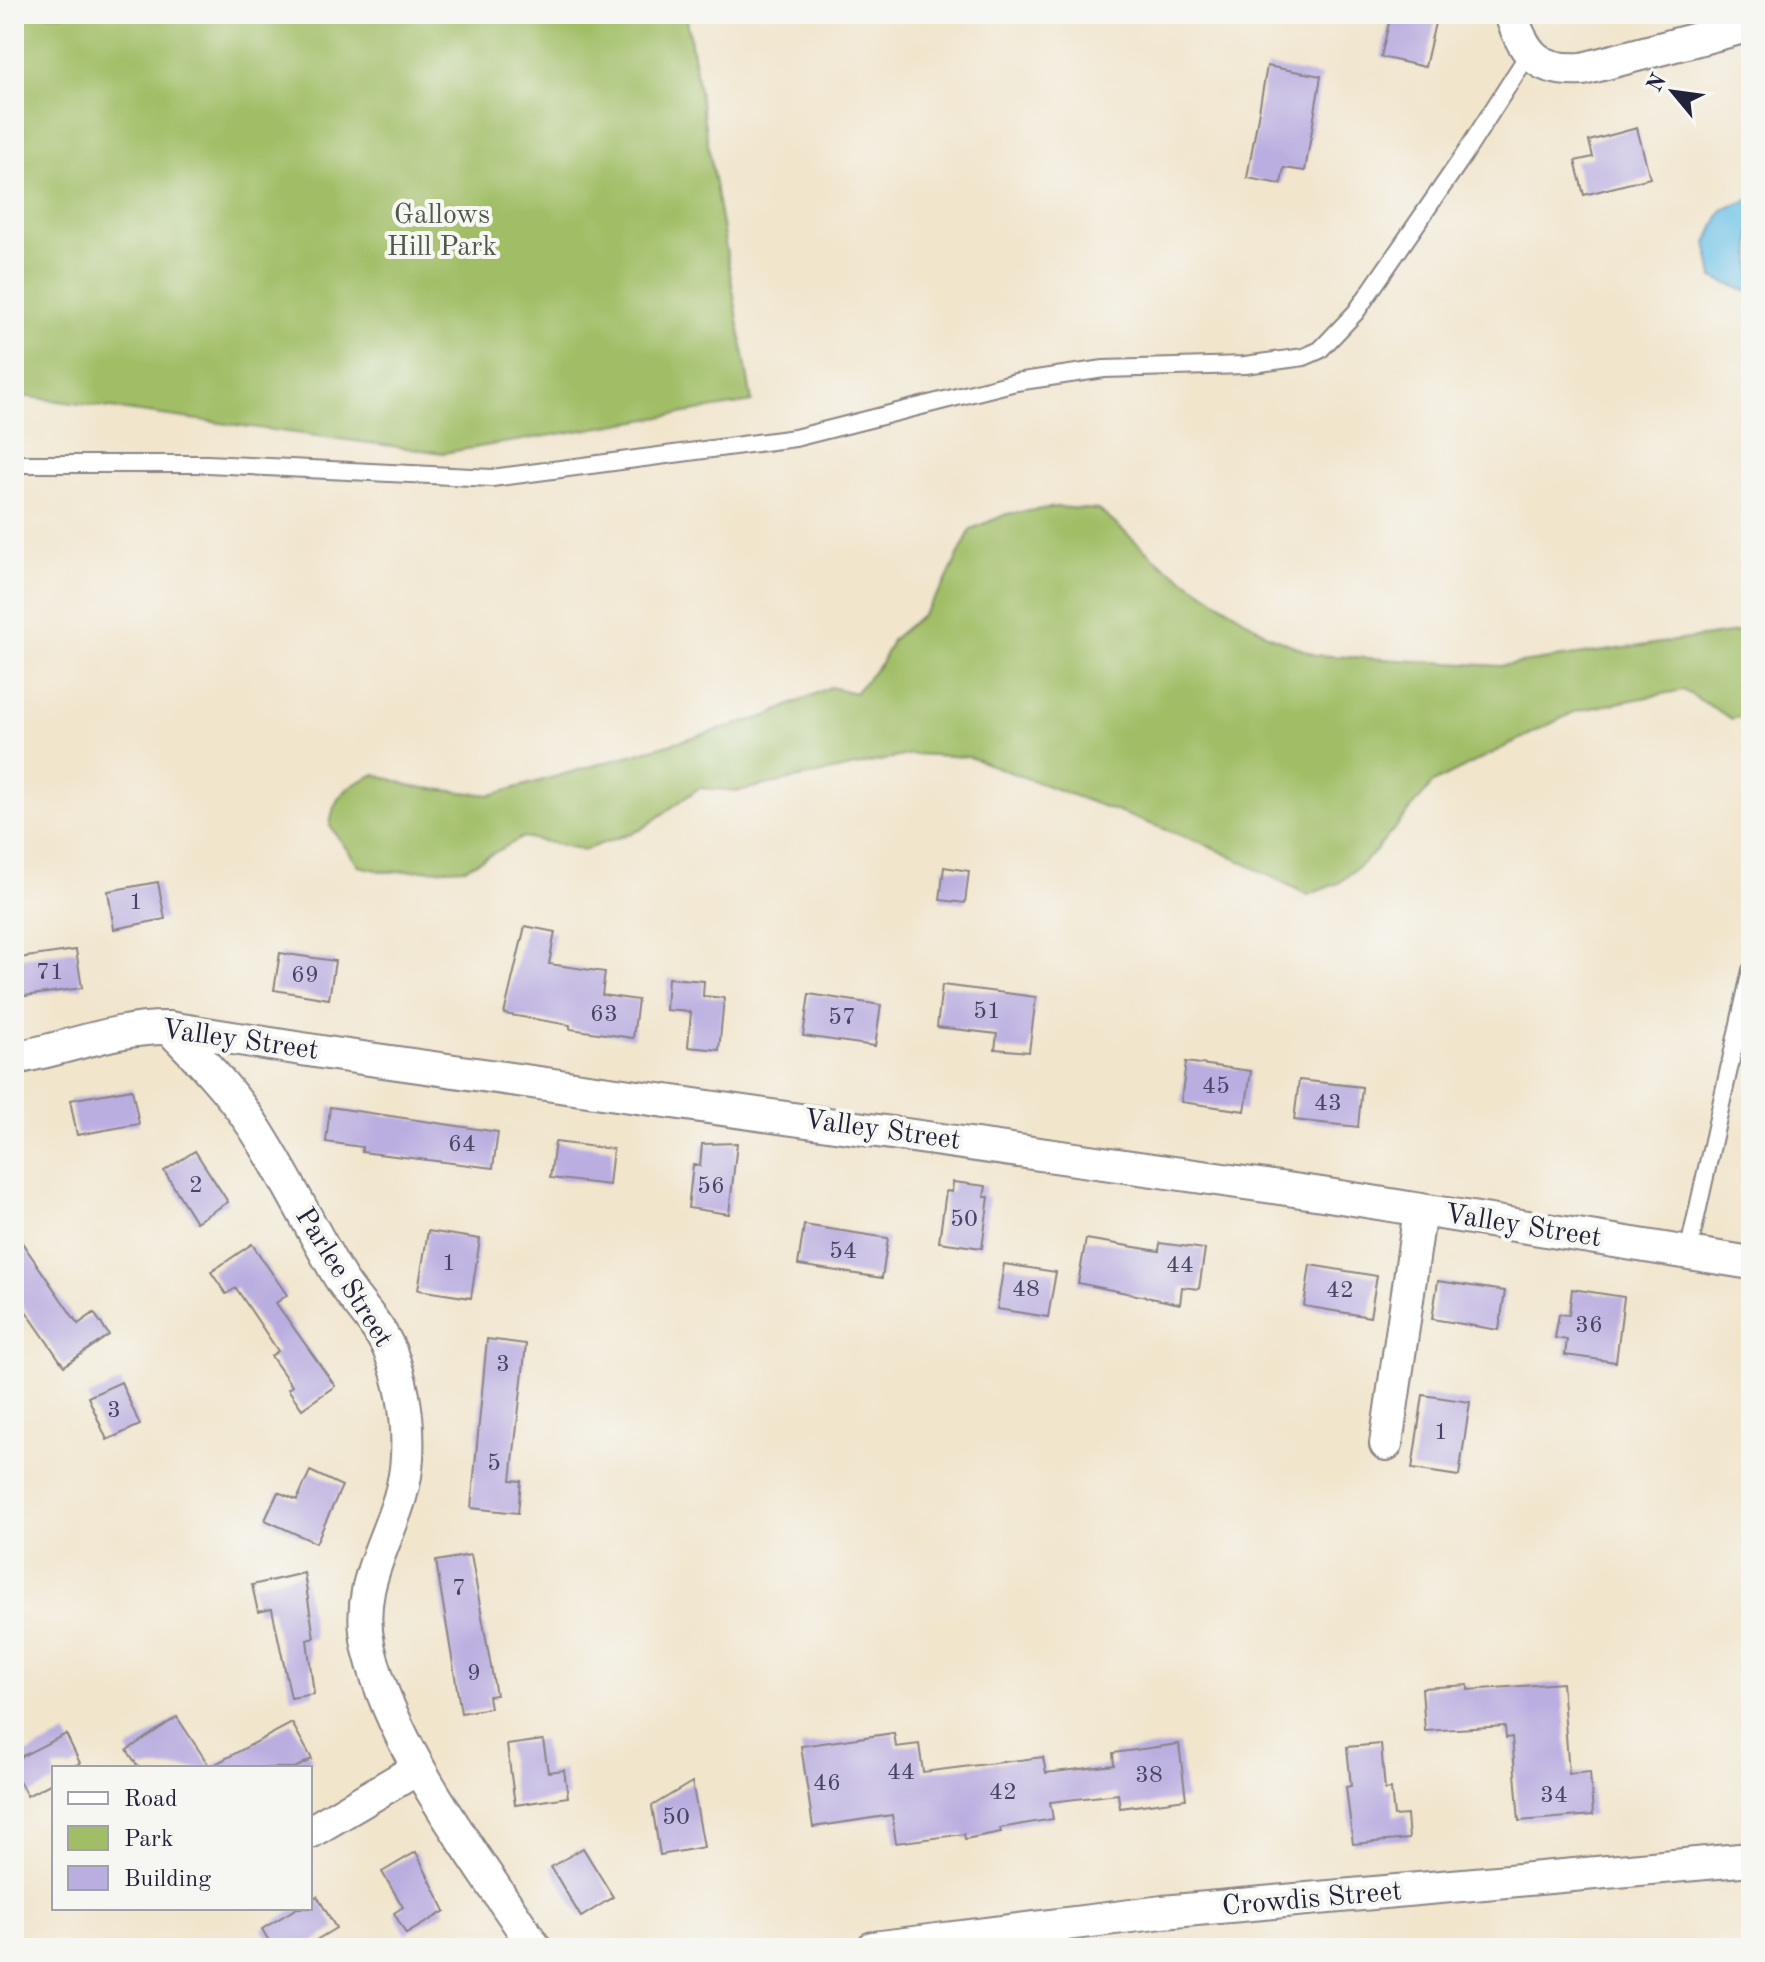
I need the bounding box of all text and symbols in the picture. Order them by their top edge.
north arrow [1633,52,1713,132]
text: N [1644,70,1671,96]
park label: Gallows Hill Park [387,202,497,262]
house number: 1 [129,891,143,915]
house number: 71 [36,961,64,985]
house number: 69 [291,964,319,988]
house number: 51 [973,1000,1001,1024]
house number: 63 [590,1003,618,1027]
house number: 57 [828,1006,856,1030]
street label: Valley Street [160,1016,320,1066]
house number: 45 [1202,1075,1230,1099]
house number: 43 [1314,1092,1342,1116]
street label: Valley Street [802,1106,962,1156]
house number: 64 [448,1133,476,1157]
house number: 2 [189,1174,203,1198]
house number: 56 [697,1175,725,1199]
street label: Valley Street [1443,1201,1603,1253]
street label: Parlee Street [289,1203,397,1353]
house number: 50 [950,1208,978,1232]
house number: 54 [829,1240,857,1264]
house number: 1 [442,1252,456,1276]
house number: 44 [1166,1254,1194,1278]
house number: 48 [1012,1278,1040,1302]
house number: 42 [1326,1279,1354,1303]
house number: 36 [1575,1314,1603,1338]
house number: 3 [496,1353,510,1377]
house number: 3 [107,1399,121,1423]
house number: 1 [1434,1421,1448,1445]
house number: 5 [487,1452,501,1476]
house number: 7 [452,1577,466,1601]
house number: 9 [467,1662,481,1686]
house number: 44 [887,1761,915,1785]
house number: 38 [1135,1764,1163,1788]
legend [52,1766,312,1910]
house number: 46 [813,1772,841,1796]
house number: 42 [989,1781,1017,1805]
house number: 34 [1540,1784,1568,1808]
text: Road [124,1788,177,1812]
house number: 50 [662,1806,690,1830]
text: Park [124,1828,173,1852]
text: Building [124,1868,211,1892]
street label: Crowdis Street [1221,1878,1403,1922]

